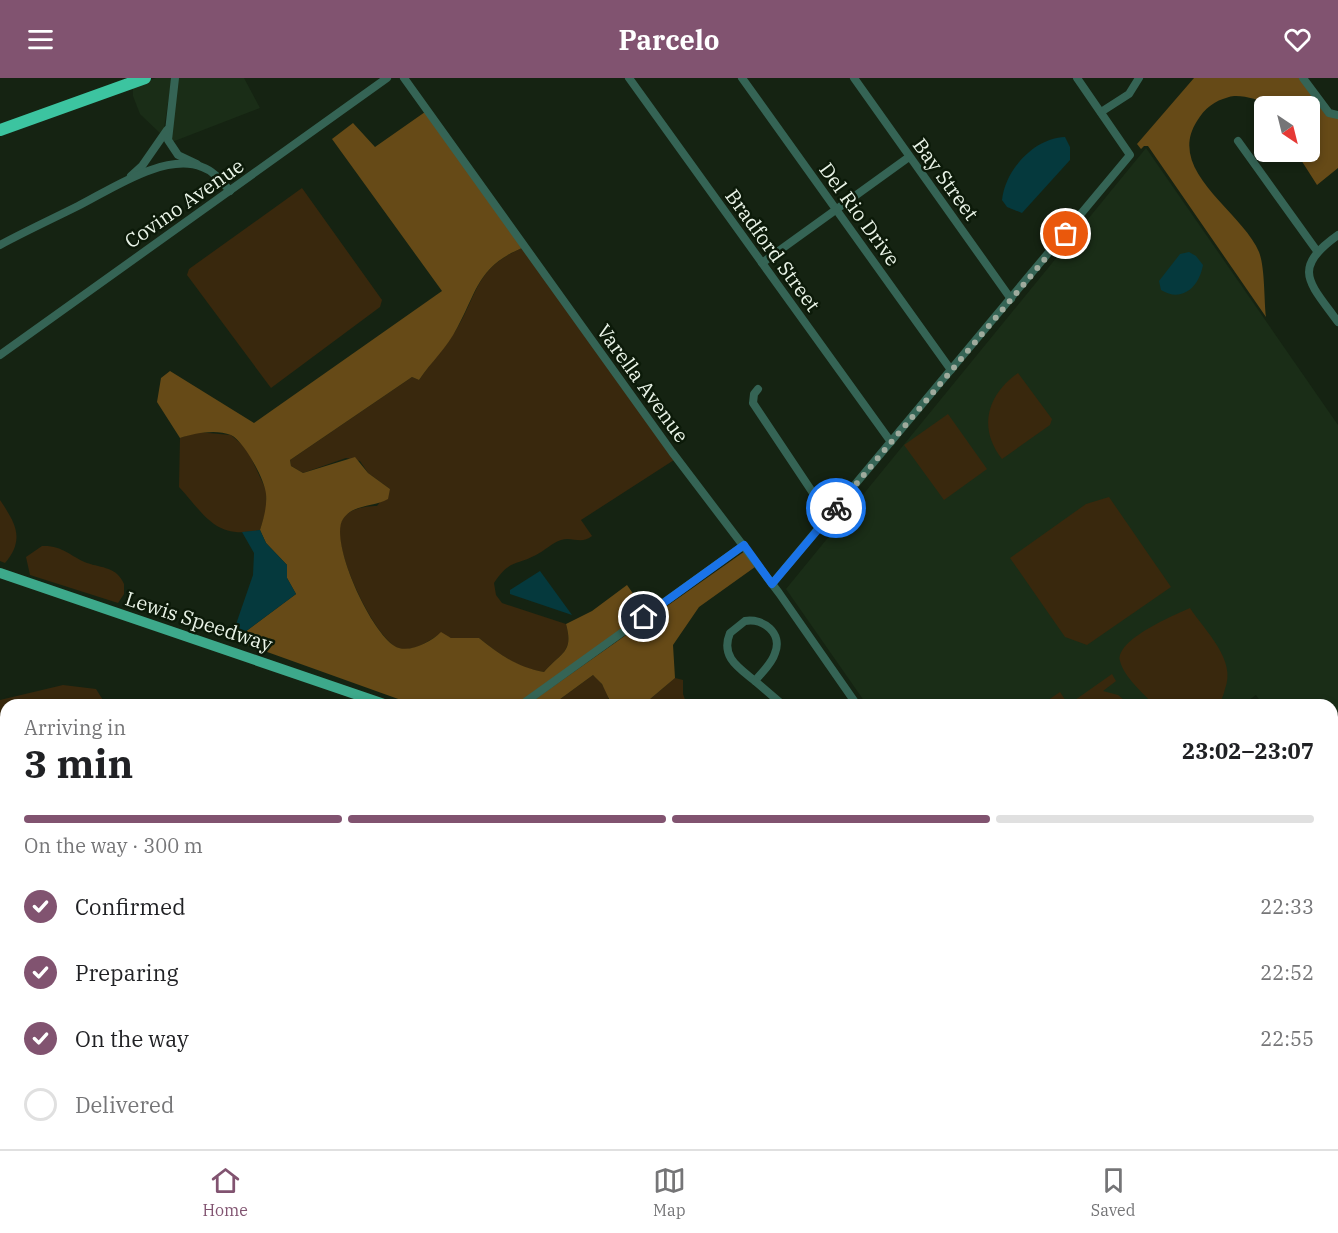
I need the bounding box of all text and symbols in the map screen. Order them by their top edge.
text: Parcelo [619,22,719,57]
icon: menu [24,23,57,56]
icon: heart [1281,23,1314,56]
north arrow [1254,96,1320,162]
map controls [1254,96,1320,162]
street label: Bay Street [907,132,985,226]
street label: Covino Avenue [119,152,249,254]
street label: Del Rio Drive [813,157,907,271]
street label: Bradford Street [719,183,827,317]
pin [1040,208,1091,259]
icon: bag [1049,217,1082,250]
street label: Varella Avenue [591,318,695,448]
courier [806,478,866,538]
icon: bike [820,492,853,525]
street label: Lewis Speedway [122,584,276,658]
pin [618,591,669,642]
icon: home [627,600,660,633]
text: Arriving in [24,714,126,741]
text: 23:02–23:07 [1182,736,1314,765]
text: 3 min [24,738,133,789]
text: On the way · 300 m [24,832,203,859]
icon: check [24,890,57,923]
text: Confirmed [75,892,186,921]
text: 22:33 [1260,893,1314,920]
icon: check [24,956,57,989]
text: Preparing [75,958,179,987]
text: 22:52 [1260,959,1314,986]
icon: check [24,1022,57,1055]
text: On the way [75,1024,189,1053]
text: 22:55 [1260,1025,1314,1052]
text: Delivered [75,1090,174,1119]
tab: Home [202,1164,248,1220]
tab: Map [653,1164,686,1220]
tab: Saved [1091,1164,1136,1220]

